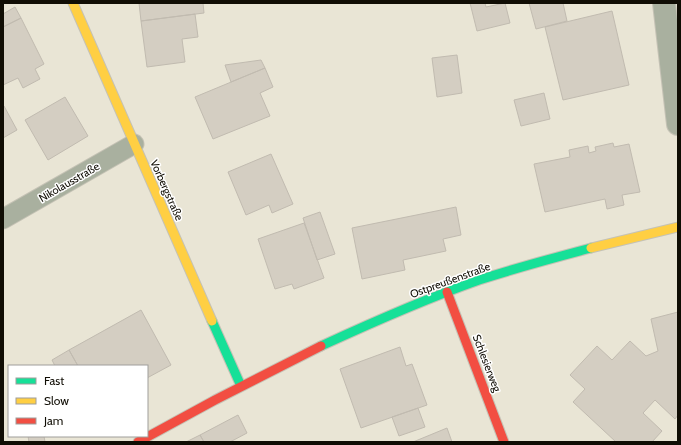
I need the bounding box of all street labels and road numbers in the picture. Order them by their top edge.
street label: Vorbergstraße [147,157,187,223]
street label: Nikolausstraße [36,159,102,205]
street label: Ostpreußenstraße [408,259,492,301]
street label: Schlesierweg [470,332,505,394]

